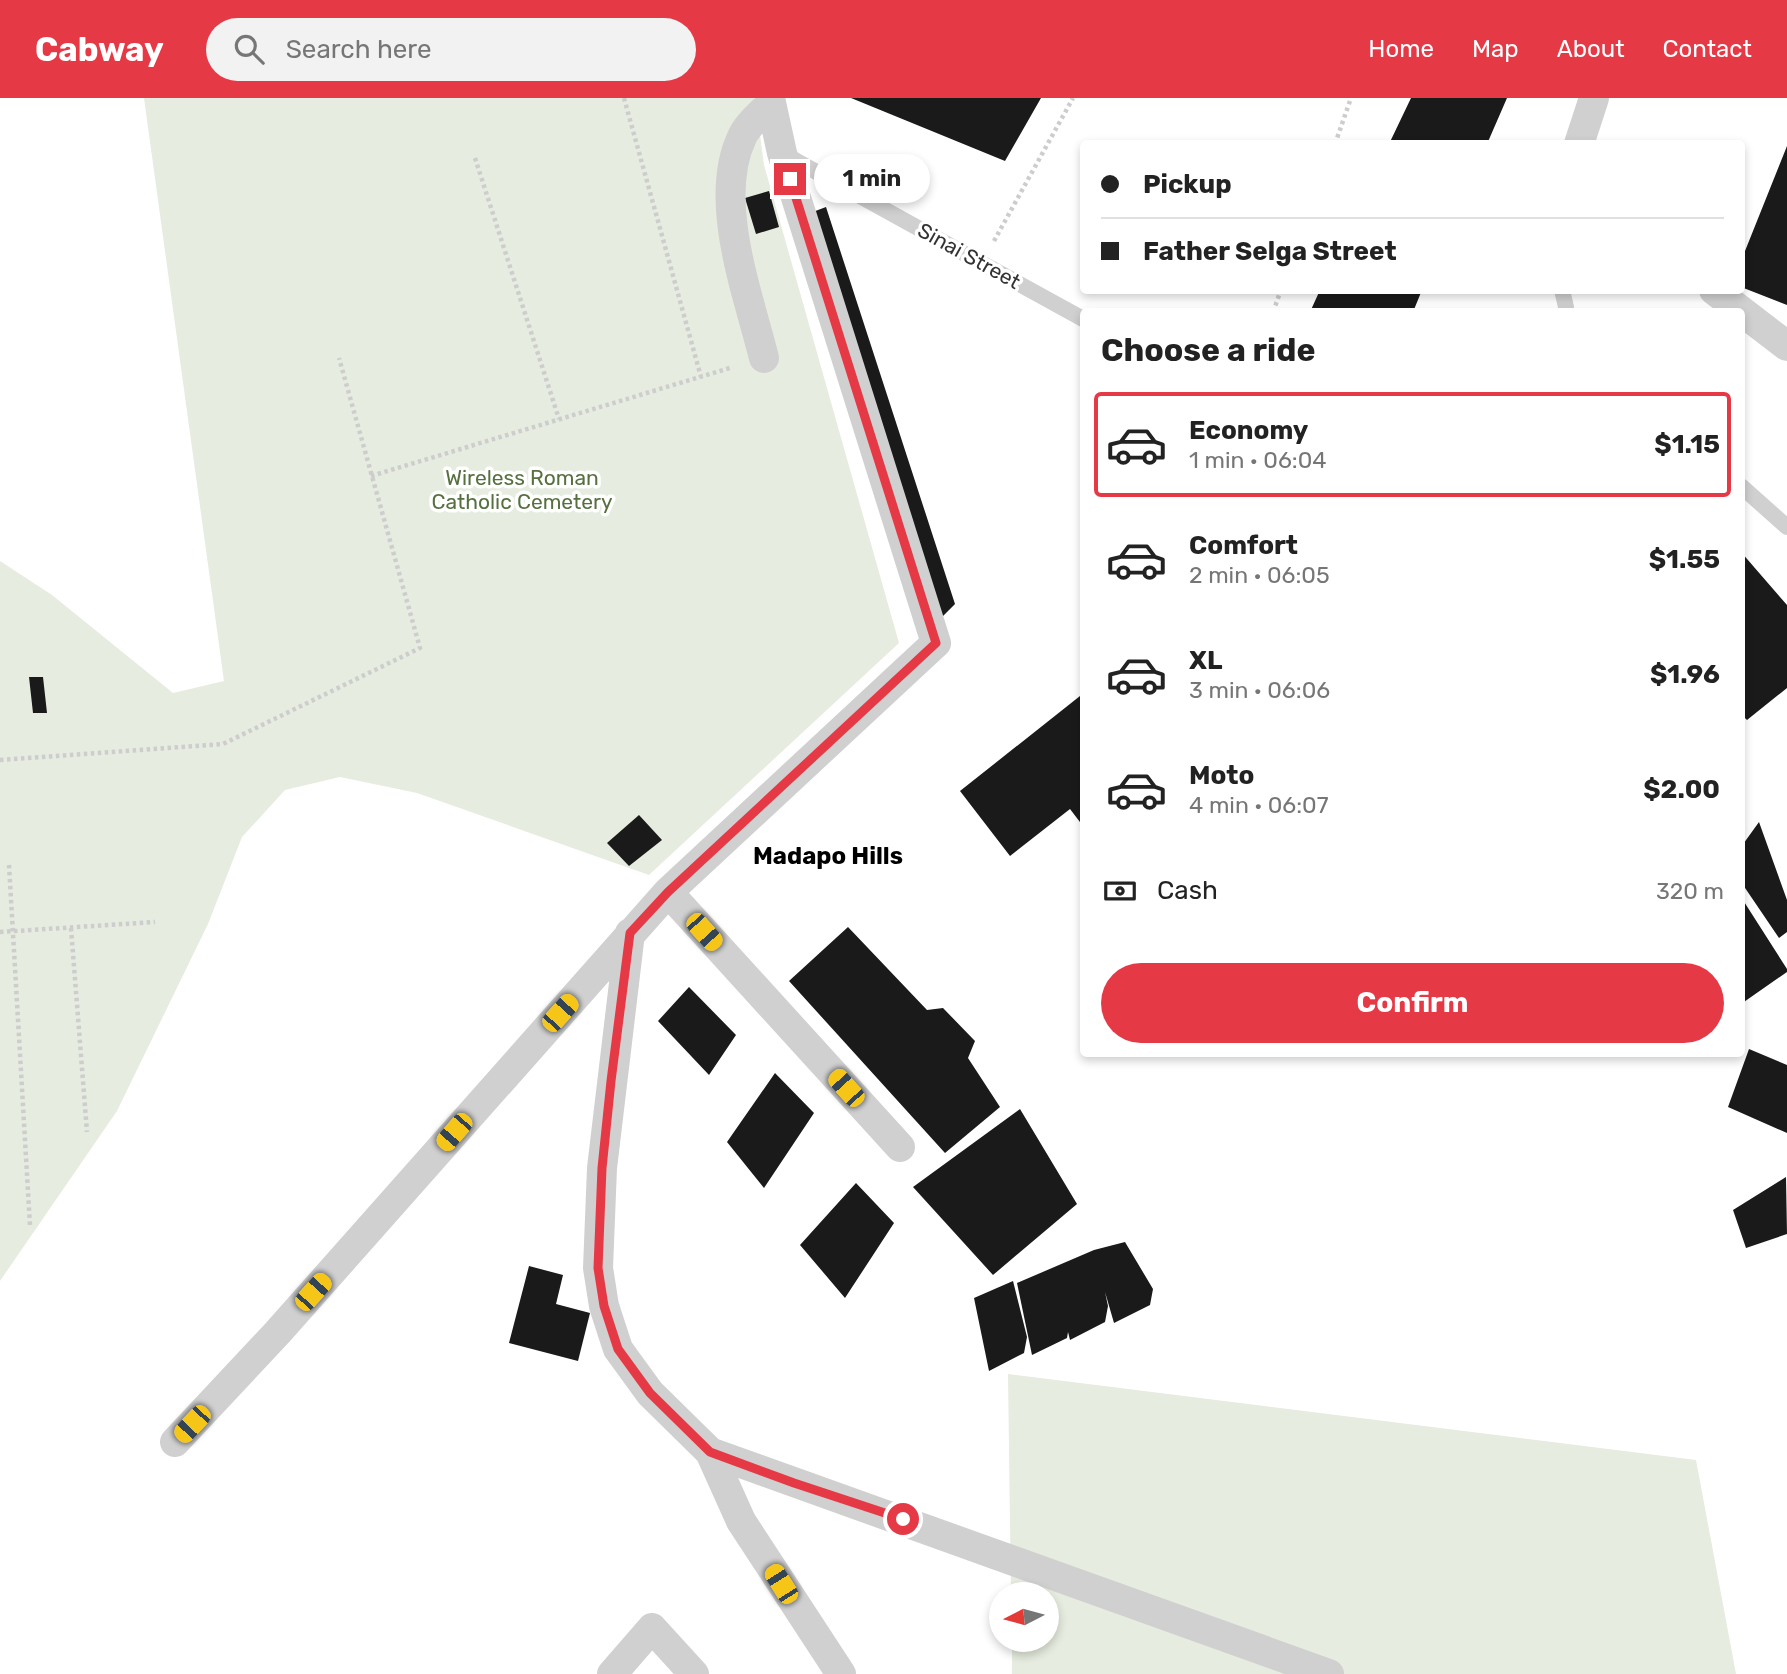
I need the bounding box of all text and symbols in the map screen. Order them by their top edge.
search box [206,18,696,81]
text: Cabway [35,30,164,69]
icon: search [230,30,268,68]
text: Search here [286,34,432,65]
text: Home [1368,35,1434,63]
text: Map [1472,35,1519,63]
text: About [1557,35,1625,63]
text: Contact [1663,35,1752,63]
callout: 1 min [814,154,930,204]
route end [774,163,806,195]
text: 1 min [843,164,901,192]
text: Pickup [1143,169,1232,200]
street label: Sinai Street [914,217,1025,294]
text: Father Selga Street [1143,236,1397,267]
text: Choose a ride [1101,331,1315,369]
icon: car [1105,413,1168,476]
text: Economy [1189,415,1308,446]
text: $1.15 [1654,429,1720,460]
text: 1 min · 06:04 [1189,446,1327,474]
park label: Wireless Roman Catholic Cemetery [431,465,613,514]
icon: car [1105,528,1168,591]
text: Comfort [1189,530,1298,561]
text: $1.55 [1649,544,1720,575]
text: 2 min · 06:05 [1189,561,1330,589]
icon: car [1105,643,1168,706]
text: XL [1189,645,1222,676]
text: $1.96 [1650,659,1720,690]
text: 3 min · 06:06 [1189,676,1330,704]
icon: car [1105,758,1168,821]
text: Moto [1189,760,1254,791]
text: $2.00 [1643,774,1720,805]
text: 4 min · 06:07 [1189,791,1329,819]
district label: Madapo Hills [753,842,903,870]
icon: cash [1101,872,1139,910]
text: Cash [1157,875,1218,906]
text: 320 m [1656,877,1724,905]
car [683,909,726,955]
button: Confirm [1101,963,1724,1043]
car [539,990,582,1036]
car [825,1065,868,1111]
car [433,1109,476,1155]
car [292,1269,335,1315]
car [170,1401,215,1447]
route start [887,1503,919,1535]
car [761,1561,802,1607]
north arrow [989,1582,1059,1652]
map controls [989,1582,1059,1652]

